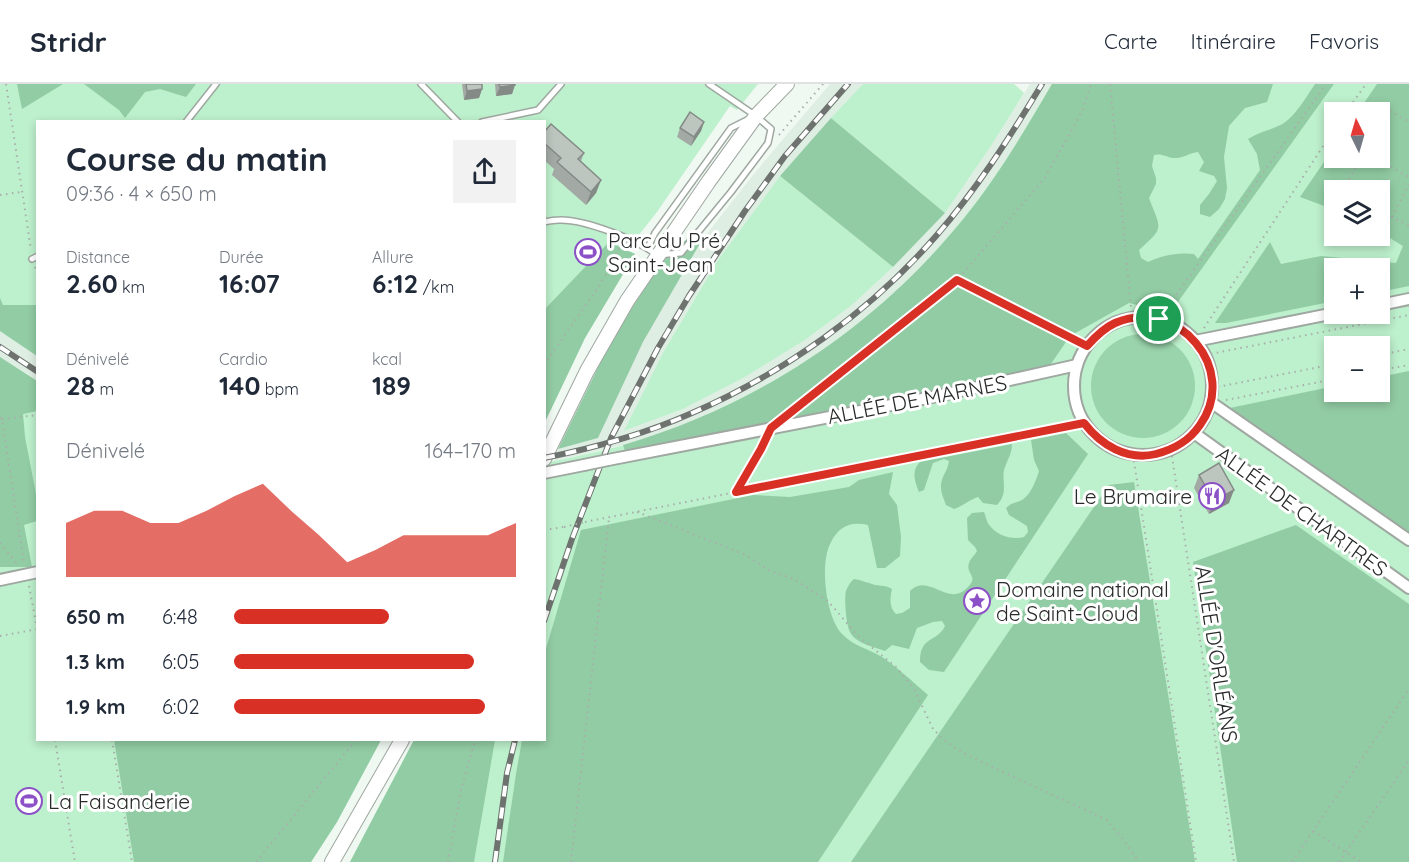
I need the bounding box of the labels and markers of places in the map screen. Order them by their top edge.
place label: Parc du Pré Saint-Jean [608,227,720,277]
sports icon: Parc du Pré Saint-Jean [573,237,603,267]
pin [1133,293,1184,344]
restaurant icon: Le Brumaire [1197,481,1227,511]
place label: Le Brumaire [1074,483,1192,509]
place label: Domaine national de Saint-Cloud [996,576,1169,626]
place icon: Domaine national de Saint-Cloud [962,586,992,616]
sports icon: La Faisanderie [14,786,44,816]
place label: La Faisanderie [48,788,190,814]

